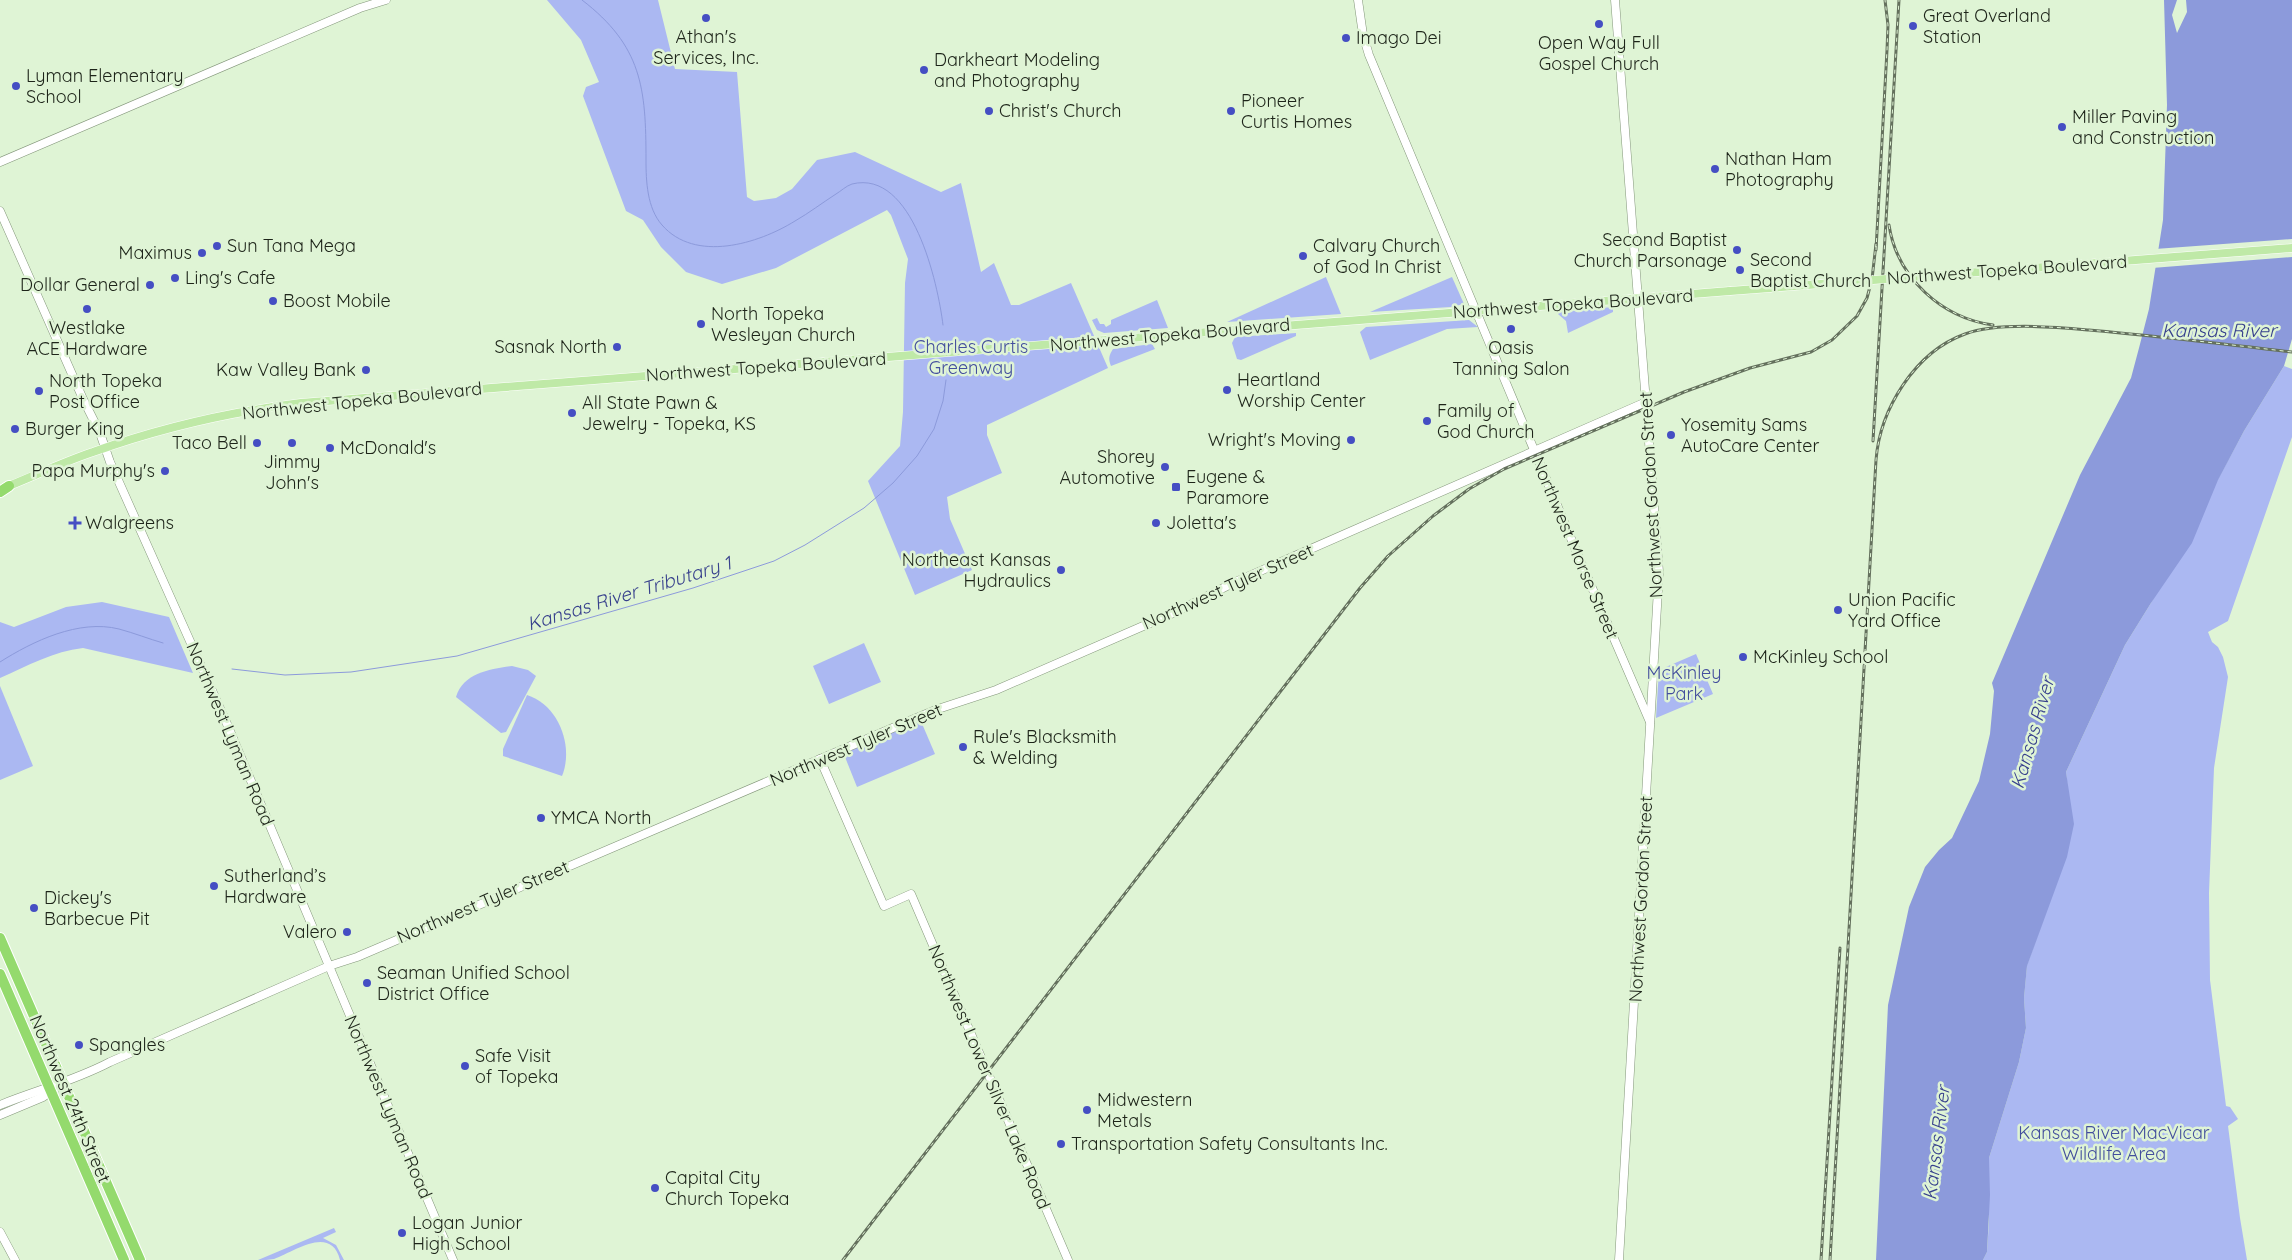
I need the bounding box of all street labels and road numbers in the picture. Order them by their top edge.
street label: Northwest Topeka Boulevard [1886,250,2128,289]
street label: Northwest Topeka Boulevard [1452,284,1694,323]
street label: Northwest Topeka Boulevard [1049,313,1291,356]
street label: Northwest Topeka Boulevard [645,347,887,386]
street label: Northwest Topeka Boulevard [241,376,483,425]
street label: Northwest Gordon Street [1634,391,1667,599]
street label: Northwest Morse Street [1527,453,1624,642]
street label: Northwest Tyler Street [1139,538,1317,635]
street label: Northwest Lyman Road [181,639,280,829]
street label: Northwest Tyler Street [766,698,945,791]
street label: Northwest Gordon Street [1624,795,1657,1003]
street label: Northwest Tyler Street [393,855,572,948]
street label: Northwest Lower Silver Lake Road [923,941,1056,1212]
street label: Northwest 24th Street [25,1011,116,1186]
street label: Northwest Lyman Road [339,1012,438,1202]

